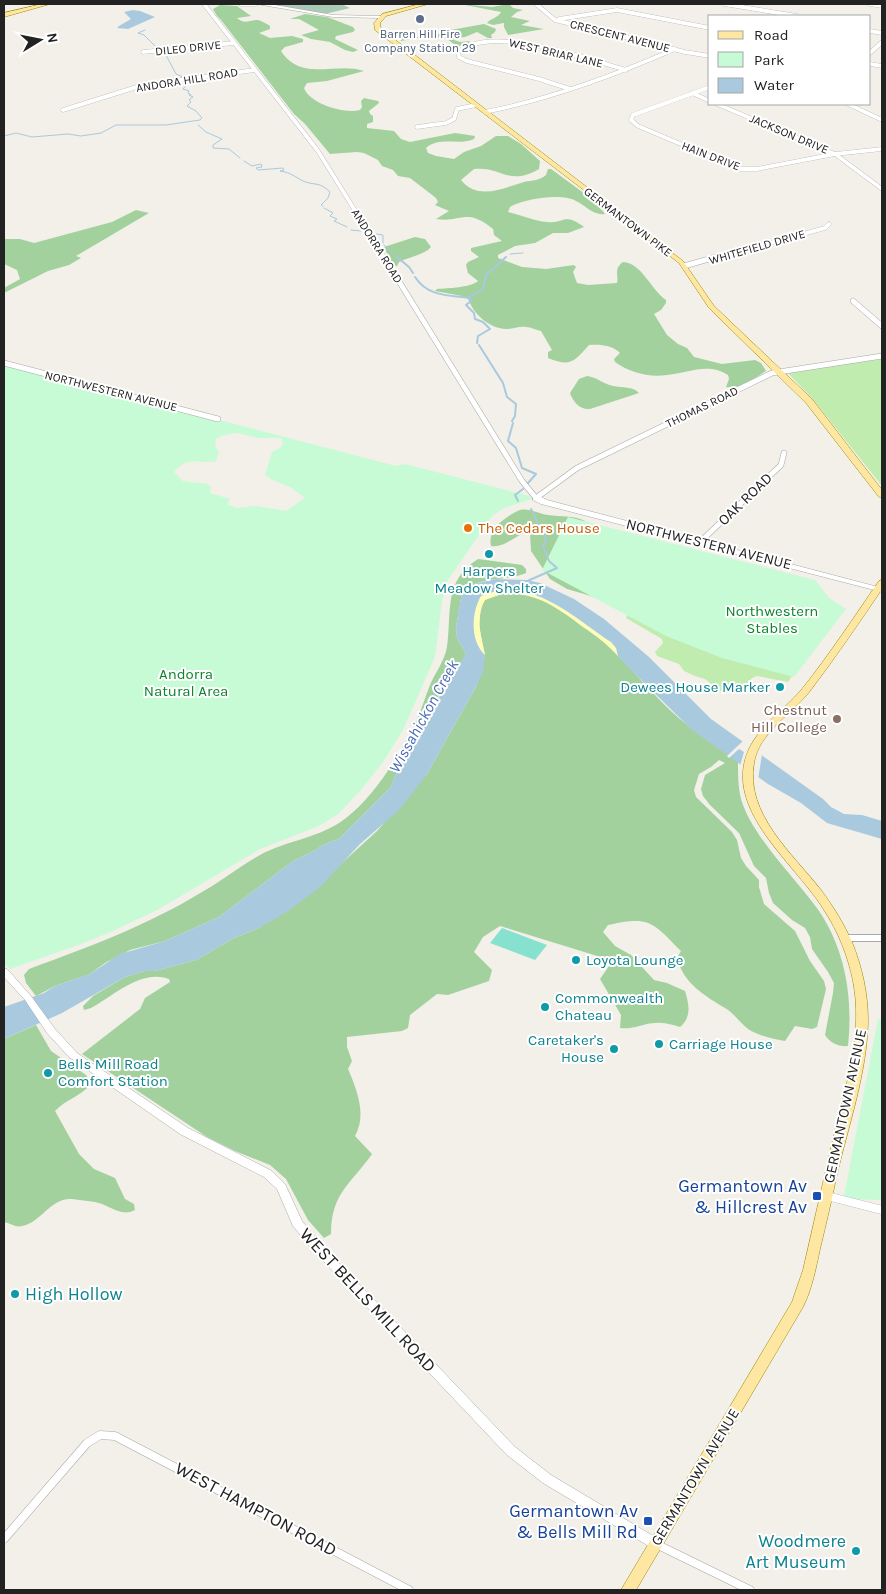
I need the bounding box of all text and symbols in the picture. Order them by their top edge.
marker: Barren Hill Fire Company Station 29 [414,13,426,25]
north arrow [15,15,65,65]
legend [708,15,871,105]
street label: CRESCENT AVENUE [568,17,672,55]
text: Road [754,26,789,44]
place label: Barren Hill Fire Company Station 29 [364,27,476,55]
text: N [43,31,62,44]
street label: WEST BRIAR LANE [508,35,604,71]
street label: DILEO DRIVE [154,38,222,58]
text: Park [754,51,784,69]
street label: ANDORA HILL ROAD [135,65,239,95]
text: Water [754,76,795,94]
street label: JACKSON DRIVE [747,111,831,157]
street label: HAIN DRIVE [680,138,742,174]
street label: GERMANTOWN PIKE [581,184,675,260]
street label: ANDORRA ROAD [349,206,406,286]
street label: WHITEFIELD DRIVE [707,227,807,267]
street label: NORTHWESTERN AVENUE [43,368,179,414]
street label: THOMAS ROAD [663,383,741,431]
street label: OAK ROAD [714,469,776,529]
street label: NORTHWESTERN AVENUE [624,515,794,573]
place label: The Cedars House [478,519,600,537]
marker: The Cedars House [462,522,474,534]
marker: Harpers Meadow Shelter [483,548,495,560]
place label: Harpers Meadow Shelter [435,562,544,597]
park label: Northwestern Stables [726,602,818,637]
water label: Wissahickon Creek [385,656,463,776]
park label: Andorra Natural Area [144,665,228,700]
place label: Dewees House Marker [620,678,771,696]
marker: Dewees House Marker [774,681,786,693]
place label: Chestnut Hill College [751,701,827,736]
marker: Chestnut Hill College [831,713,843,725]
place label: Loyota Lounge [586,951,683,969]
marker: Loyota Lounge [570,954,582,966]
place label: Commonwealth Chateau [555,989,663,1024]
marker: Commonwealth Chateau [539,1001,551,1013]
street label: GERMANTOWN AVENUE [820,1027,870,1185]
place label: Caretaker's House [528,1031,604,1066]
place label: Carriage House [669,1035,773,1053]
marker: Carriage House [653,1038,665,1050]
marker: Caretaker's House [608,1043,620,1055]
place label: Bells Mill Road Comfort Station [58,1055,168,1090]
marker: Bells Mill Road Comfort Station [42,1067,54,1079]
place label: Germantown Av & Hillcrest Av [678,1175,807,1218]
marker: Germantown Av & Hillcrest Av [811,1190,823,1202]
street label: WEST BELLS MILL ROAD [295,1223,441,1377]
place label: High Hollow [25,1283,123,1305]
marker: High Hollow [9,1288,21,1300]
street label: GERMANTOWN AVENUE [647,1405,743,1549]
street label: WEST HAMPTON ROAD [171,1457,341,1561]
place label: Germantown Av & Bells Mill Rd [509,1500,638,1543]
marker: Germantown Av & Bells Mill Rd [642,1515,654,1527]
place label: Woodmere Art Museum [746,1530,846,1573]
marker: Woodmere Art Museum [850,1545,862,1557]

